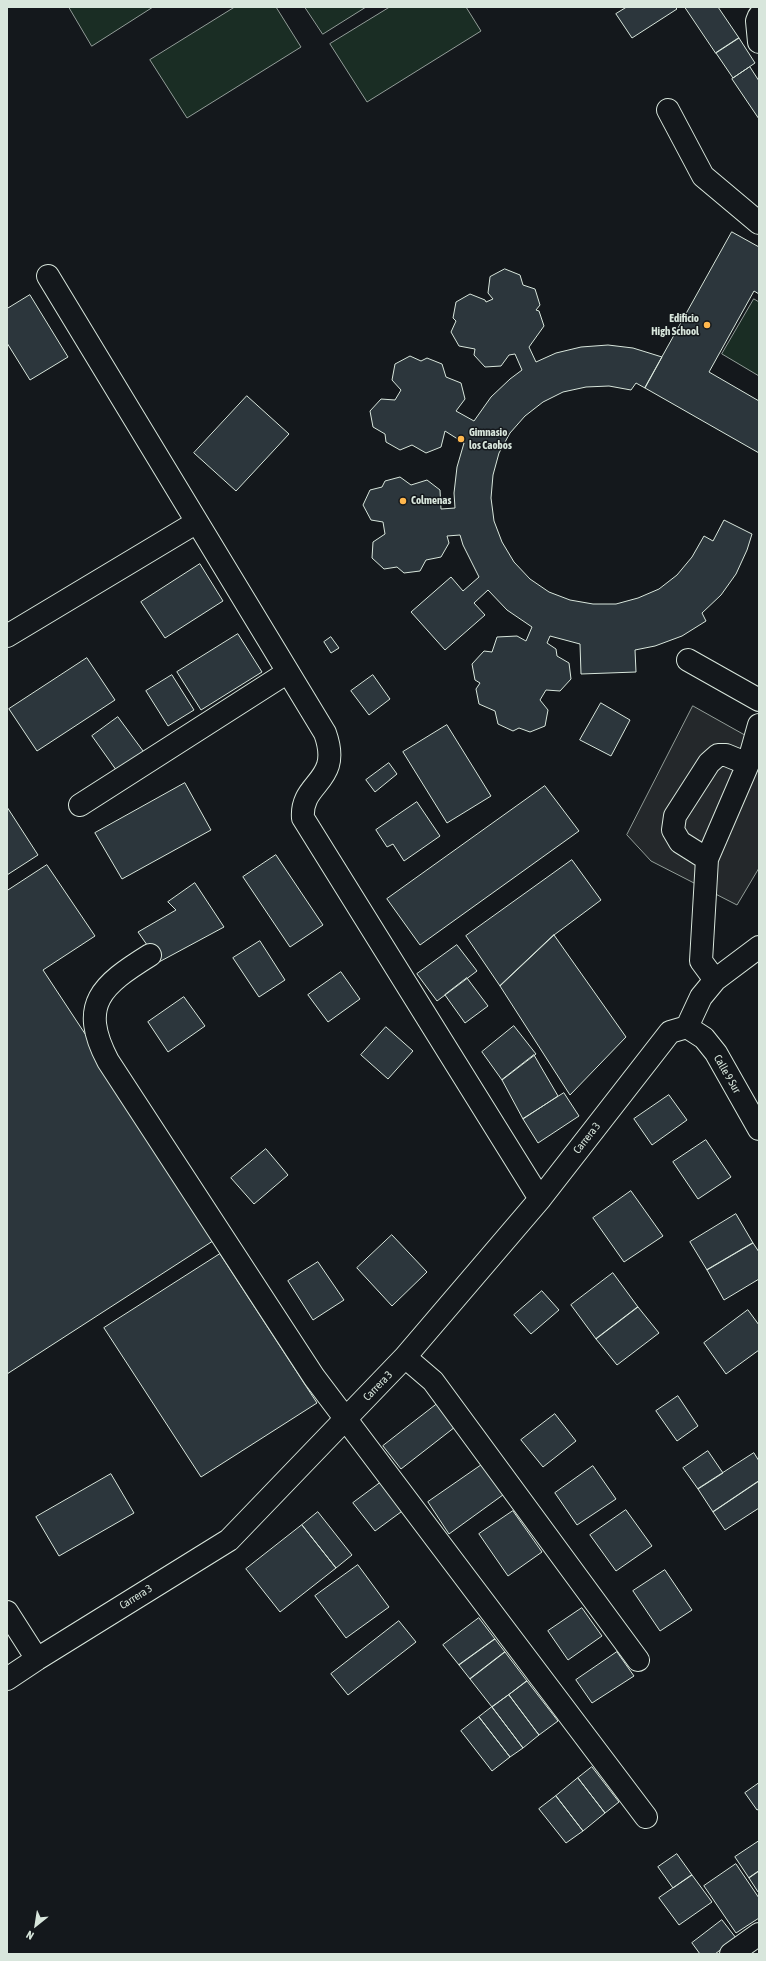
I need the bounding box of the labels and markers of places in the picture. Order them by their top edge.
place label: Edificio High School [651,312,699,338]
marker: Edificio High School [702,320,712,330]
place label: Gimnasio los Caobos [469,426,512,452]
marker: Gimnasio los Caobos [456,434,466,444]
place label: Colmenas [411,494,451,508]
marker: Colmenas [398,496,408,506]

